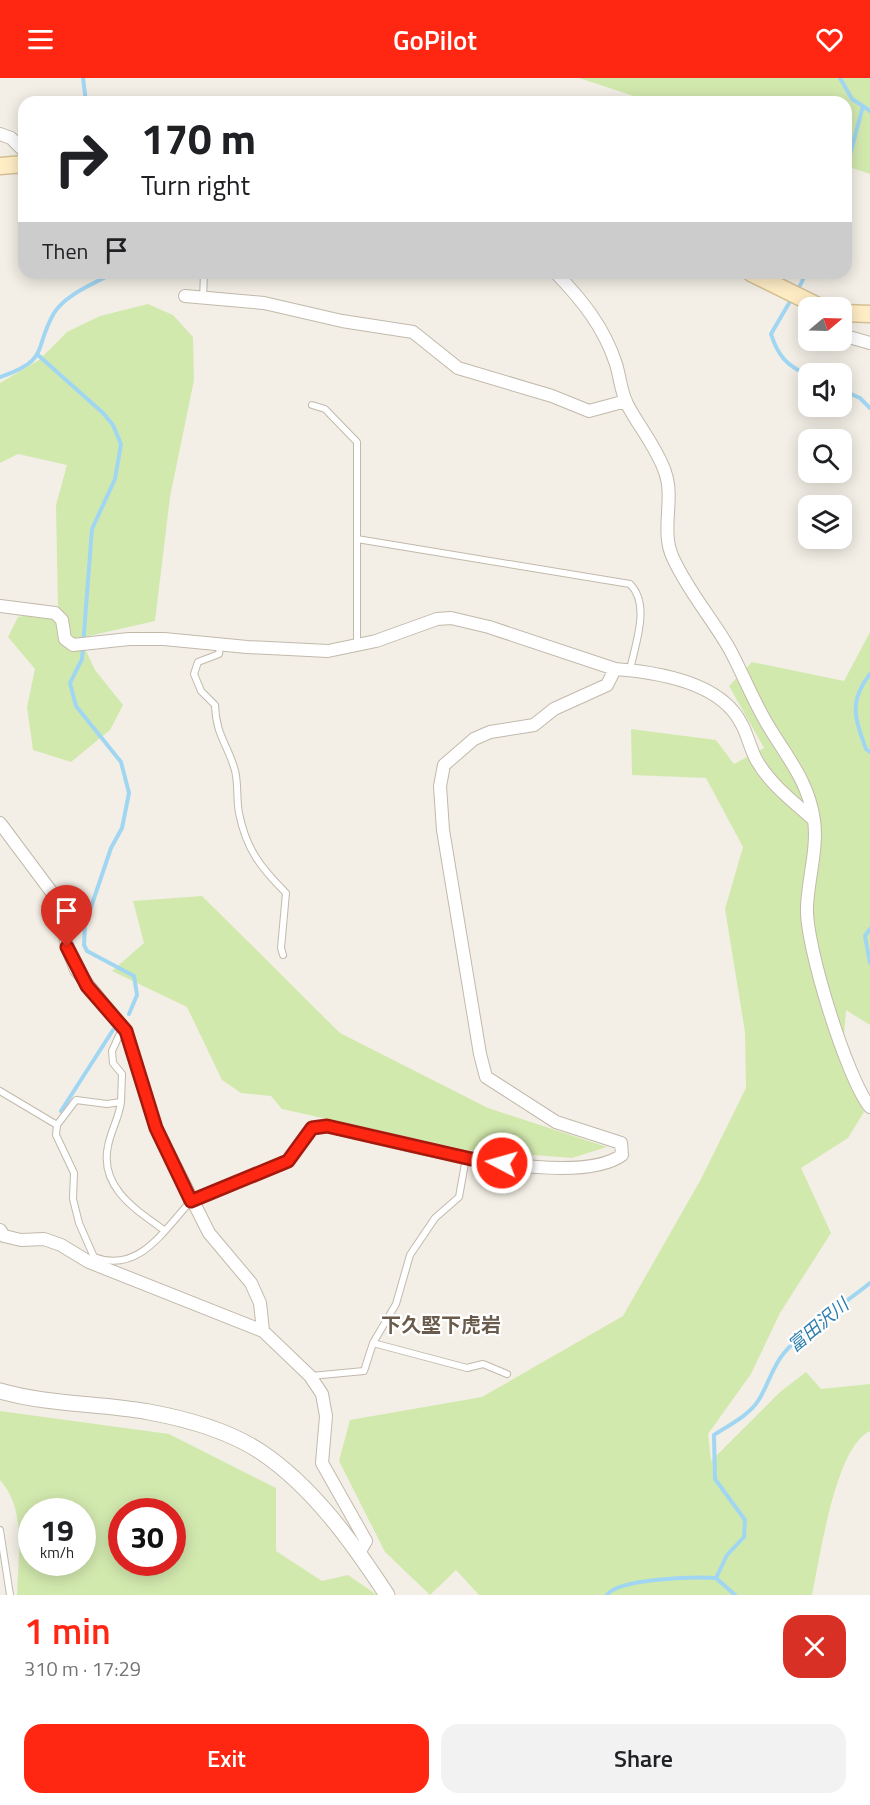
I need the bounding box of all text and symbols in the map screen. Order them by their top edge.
text: GoPilot [393,19,477,60]
icon: menu [24,23,57,56]
icon: heart [813,23,846,56]
text: 170 m [141,106,256,170]
icon: right [42,120,120,198]
text: Turn right [141,164,250,205]
text: Then [42,234,88,268]
icon: arrive [100,234,133,267]
north arrow [798,297,852,351]
map controls [798,297,852,549]
button: sound [798,363,852,417]
button: search [798,429,852,483]
button: layers [798,495,852,549]
pin [41,885,92,947]
icon: arrive [50,894,83,927]
position arrow [470,1131,534,1195]
water label: 富田沢川 [782,1290,856,1358]
district label: 下久堅下虎岩 [381,1309,501,1340]
speed limit sign: 30 [108,1498,186,1576]
text: 19 [40,1507,74,1553]
text: km/h [40,1541,74,1564]
text: 1 min [24,1603,111,1658]
button: close [783,1615,846,1678]
text: 310 m · 17:29 [24,1653,141,1684]
button: Exit [24,1724,429,1793]
button: Share [441,1724,846,1793]

